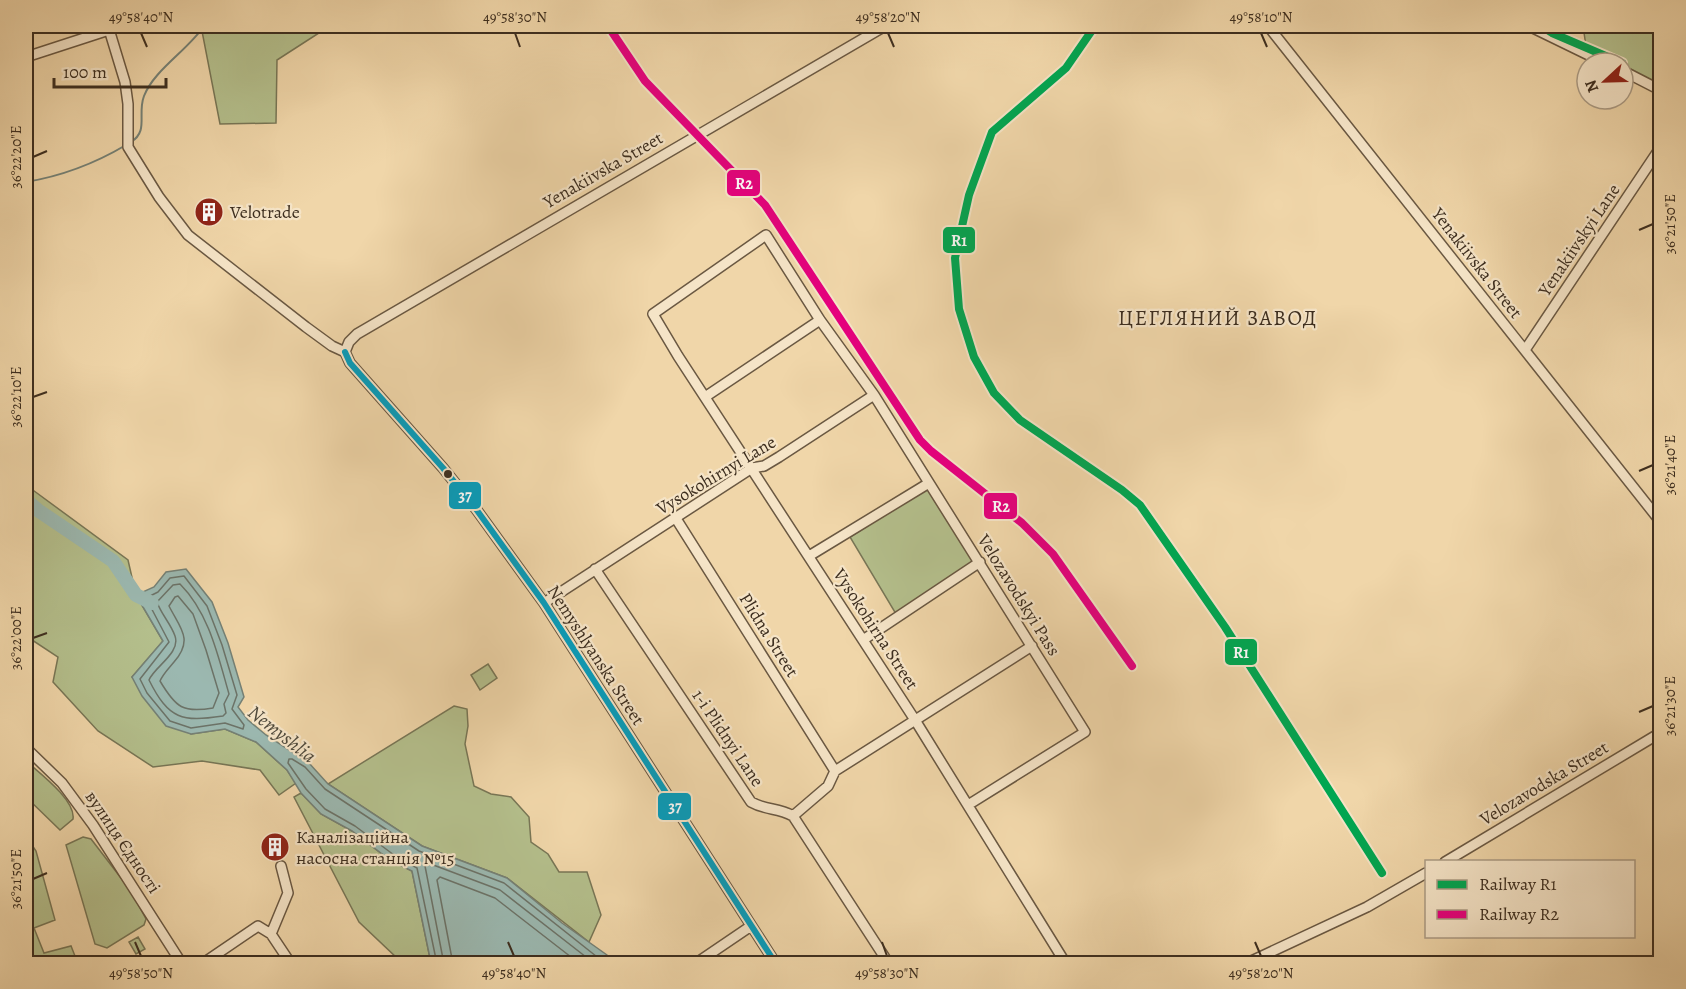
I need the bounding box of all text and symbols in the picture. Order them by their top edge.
text: 49°58'40"N [109,7,173,27]
text: 49°58'30"N [483,7,547,27]
text: 49°58'20"N [856,7,921,27]
text: 49°58'10"N [1230,7,1293,27]
scale bar [54,51,166,89]
north arrow [1575,51,1635,111]
text: 100 m [63,60,107,84]
text: N [1580,76,1604,96]
text: 36°22'20"E [6,125,26,189]
street label: Yenakiivska Street [538,126,667,215]
line badge: R2 [726,169,761,197]
text: R2 [735,173,753,195]
street label: Yenakiivskyi Lane [1532,179,1625,302]
text: 36°21'50"E [1660,194,1680,254]
building icon: Velotrade [193,196,225,228]
place label: Velotrade [229,200,300,224]
street label: Yenakiivska Street [1426,202,1528,323]
line badge: R1 [942,226,976,254]
text: R1 [951,230,967,252]
district label: ЦЕГЛЯНИЙ ЗАВОД [1118,304,1318,332]
text: 36°22'10"E [6,366,26,428]
street label: Vysokohirnyi Lane [651,430,780,521]
text: 36°21'40"E [1660,435,1680,495]
unlabelled marker [442,468,454,480]
line badge: 37 [448,481,482,510]
text: 37 [458,485,472,507]
line badge: R2 [983,492,1018,520]
text: R2 [992,496,1010,518]
street label: Velozavodskyi Pass [971,529,1066,660]
street label: Vysokohirna Street [827,563,924,694]
street label: Nemyshlyanska Street [542,580,650,730]
street label: Plidna Street [734,588,804,682]
text: 36°22'00"E [6,606,26,670]
line badge: R1 [1224,638,1258,666]
text: R1 [1233,642,1249,664]
text: 36°21'30"E [1660,676,1680,736]
street label: 1-i Plidnyi Lane [687,685,769,791]
water label: Nemyshlia [242,699,322,769]
street label: Velozavodska Street [1474,735,1613,831]
street label: вулиця Єдності [80,786,166,898]
line badge: 37 [657,792,692,821]
text: 37 [668,796,682,818]
place label: Каналізаційна насосна станція №15 [296,825,454,870]
building icon: Каналізаційна насосна станція №15 [259,831,291,863]
text: 36°21'50"E [6,849,26,909]
legend [1425,860,1635,938]
text: Railway R1 [1479,872,1557,896]
text: Railway R2 [1479,902,1560,926]
text: 49°58'50"N [109,963,173,983]
text: 49°58'40"N [482,963,546,983]
text: 49°58'30"N [855,963,919,983]
text: 49°58'20"N [1229,963,1294,983]

